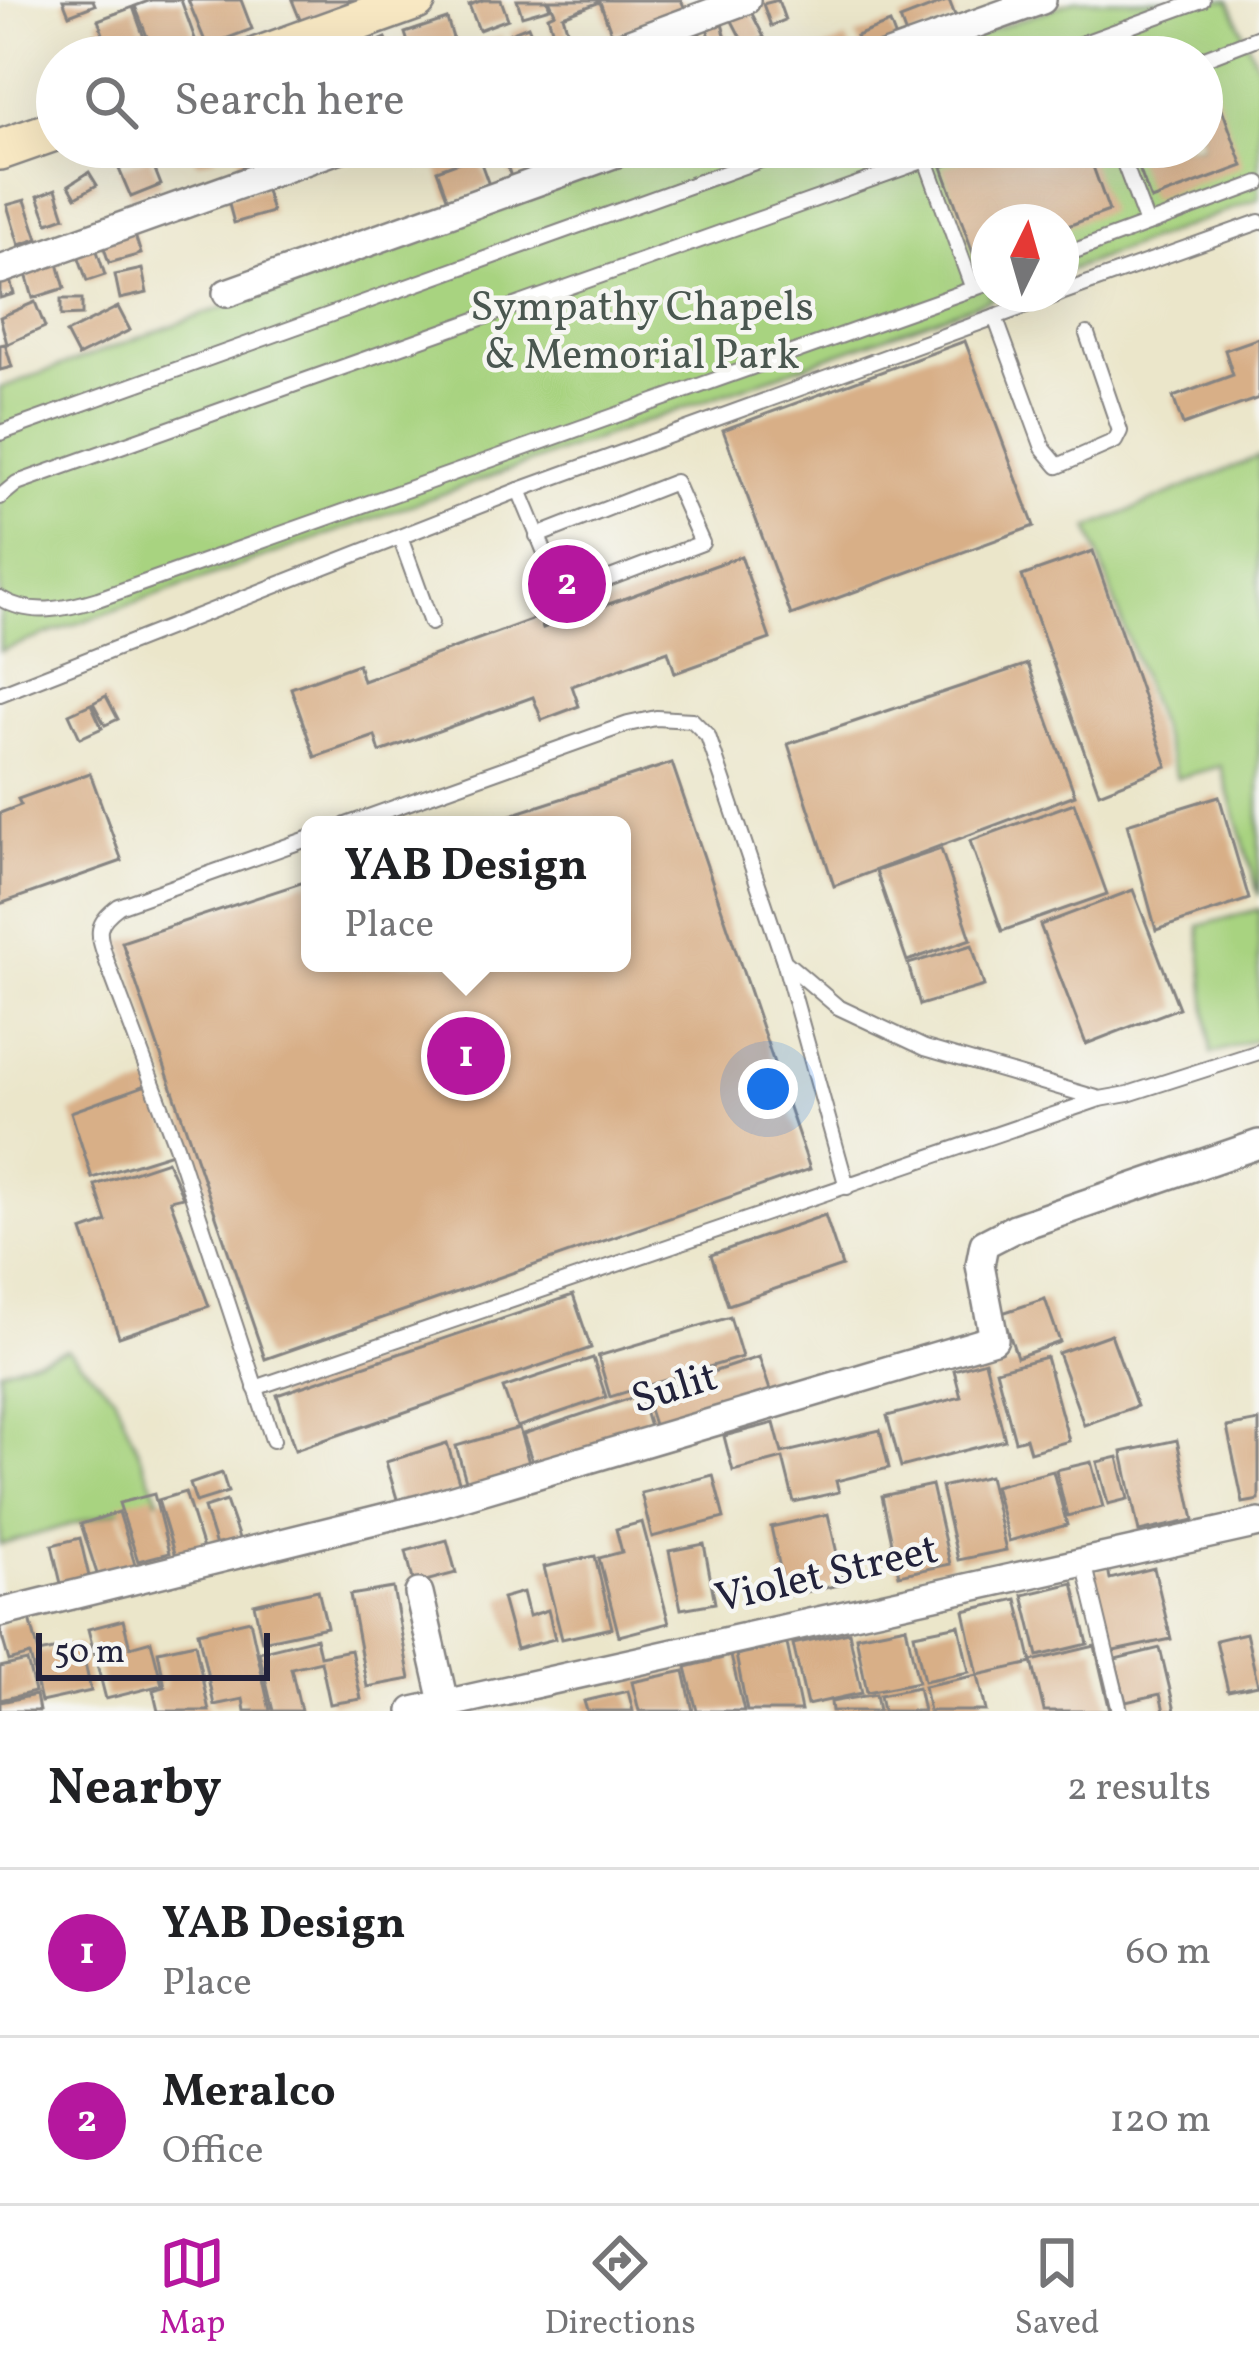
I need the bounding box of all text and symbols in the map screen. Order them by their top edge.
search box [36,36,1223,168]
icon: search [78,69,144,135]
text: Search here [174,71,405,134]
north arrow [971,204,1079,312]
park label: Sympathy Chapels & Memorial Park [470,280,814,387]
pin: 2 [528,539,606,629]
popup [301,816,631,972]
text: YAB Design [344,836,588,899]
text: Place [344,899,434,953]
pin: 1 [427,1011,505,1101]
your location [738,1059,798,1119]
street label: Sulit [625,1349,725,1431]
street label: Violet Street [710,1522,944,1630]
scale bar [36,1627,270,1680]
text: 50 m [54,1631,125,1677]
text: Nearby [48,1754,222,1825]
text: 2 results [1067,1762,1211,1816]
text: YAB Design [162,1894,406,1957]
text: 1 [79,1926,95,1980]
text: 60 m [1126,1926,1211,1980]
text: Place [162,1957,252,2011]
text: Meralco [162,2062,336,2125]
text: 2 [77,2094,97,2148]
text: 120 m [1110,2094,1211,2148]
text: Office [162,2125,263,2179]
tab: Map [159,2230,226,2348]
tab: Directions [544,2230,696,2348]
tab: Saved [1015,2230,1100,2348]

